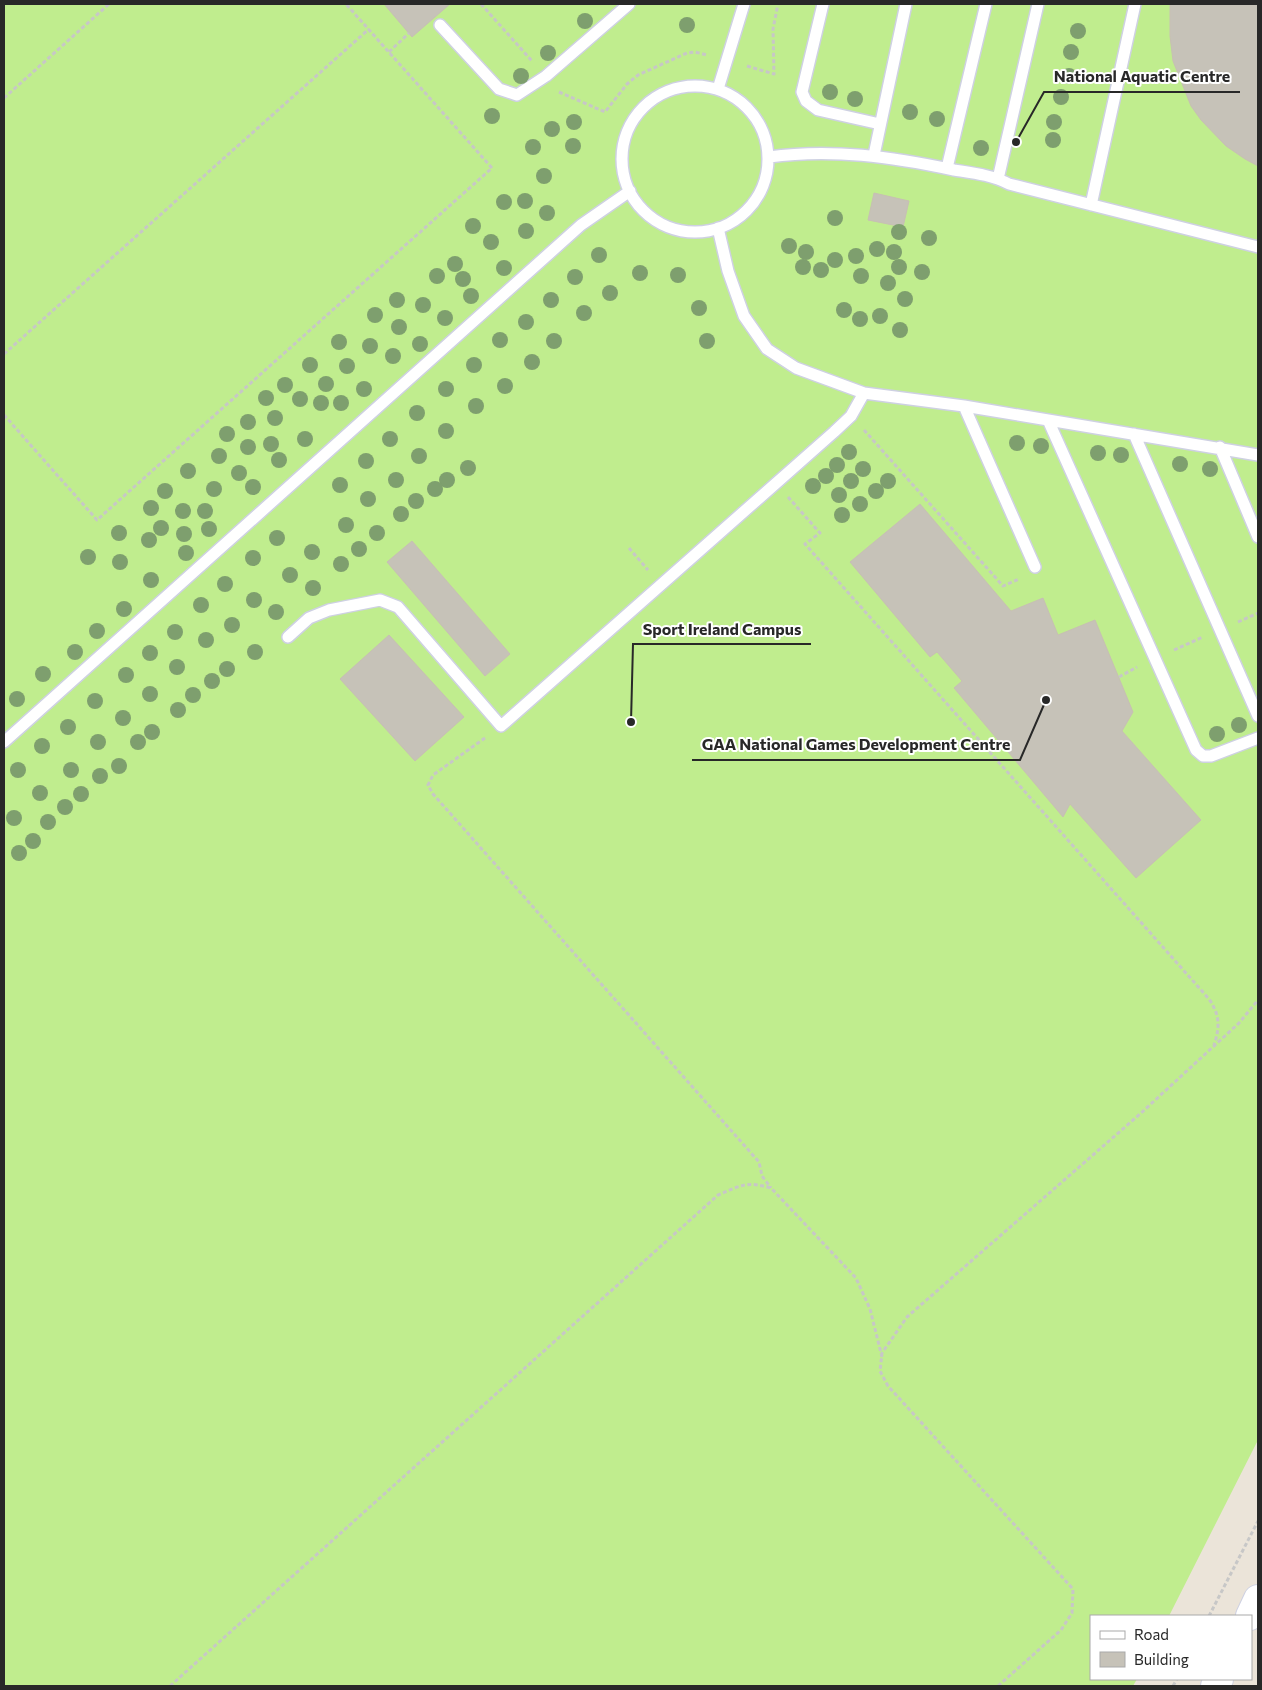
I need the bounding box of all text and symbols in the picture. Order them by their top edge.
callout: National Aquatic Centre [1044,61,1240,92]
text: National Aquatic Centre [1054,66,1230,85]
callout: Sport Ireland Campus [633,613,811,644]
text: Sport Ireland Campus [643,619,801,638]
callout: GAA National Games Development Centre [692,729,1020,760]
text: GAA National Games Development Centre [702,734,1010,753]
legend [1090,1615,1252,1680]
text: Road [1134,1625,1169,1643]
text: Building [1134,1650,1189,1668]

